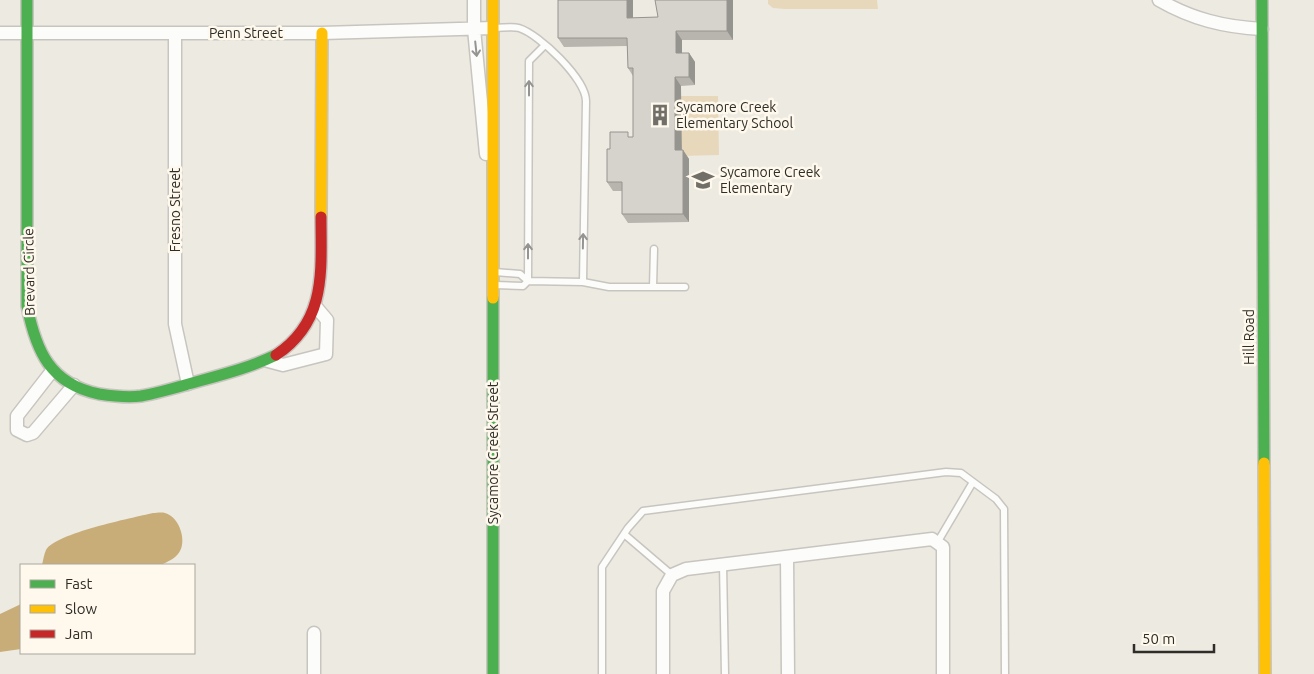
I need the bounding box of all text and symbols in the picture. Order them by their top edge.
street label: Penn Street [209,25,284,41]
one-way arrow [471,40,480,56]
one-way arrow [524,80,534,96]
place label: Sycamore Creek Elementary School [676,99,794,131]
building icon: Sycamore Creek Elementary School [647,102,673,128]
place label: Sycamore Creek Elementary [720,164,820,196]
street label: Fresno Street [167,167,183,252]
school or university icon: Sycamore Creek Elementary [690,167,716,193]
street label: Brevard Circle [20,228,38,316]
one-way arrow [579,233,588,249]
one-way arrow [523,243,533,259]
street label: Hill Road [1241,309,1257,365]
street label: Sycamore Creek Street [485,381,501,524]
legend [20,564,195,654]
text: Fast [65,575,93,592]
text: Slow [65,600,98,617]
scale bar [1134,622,1214,654]
text: Jam [65,625,93,642]
text: 50 m [1142,630,1175,647]

